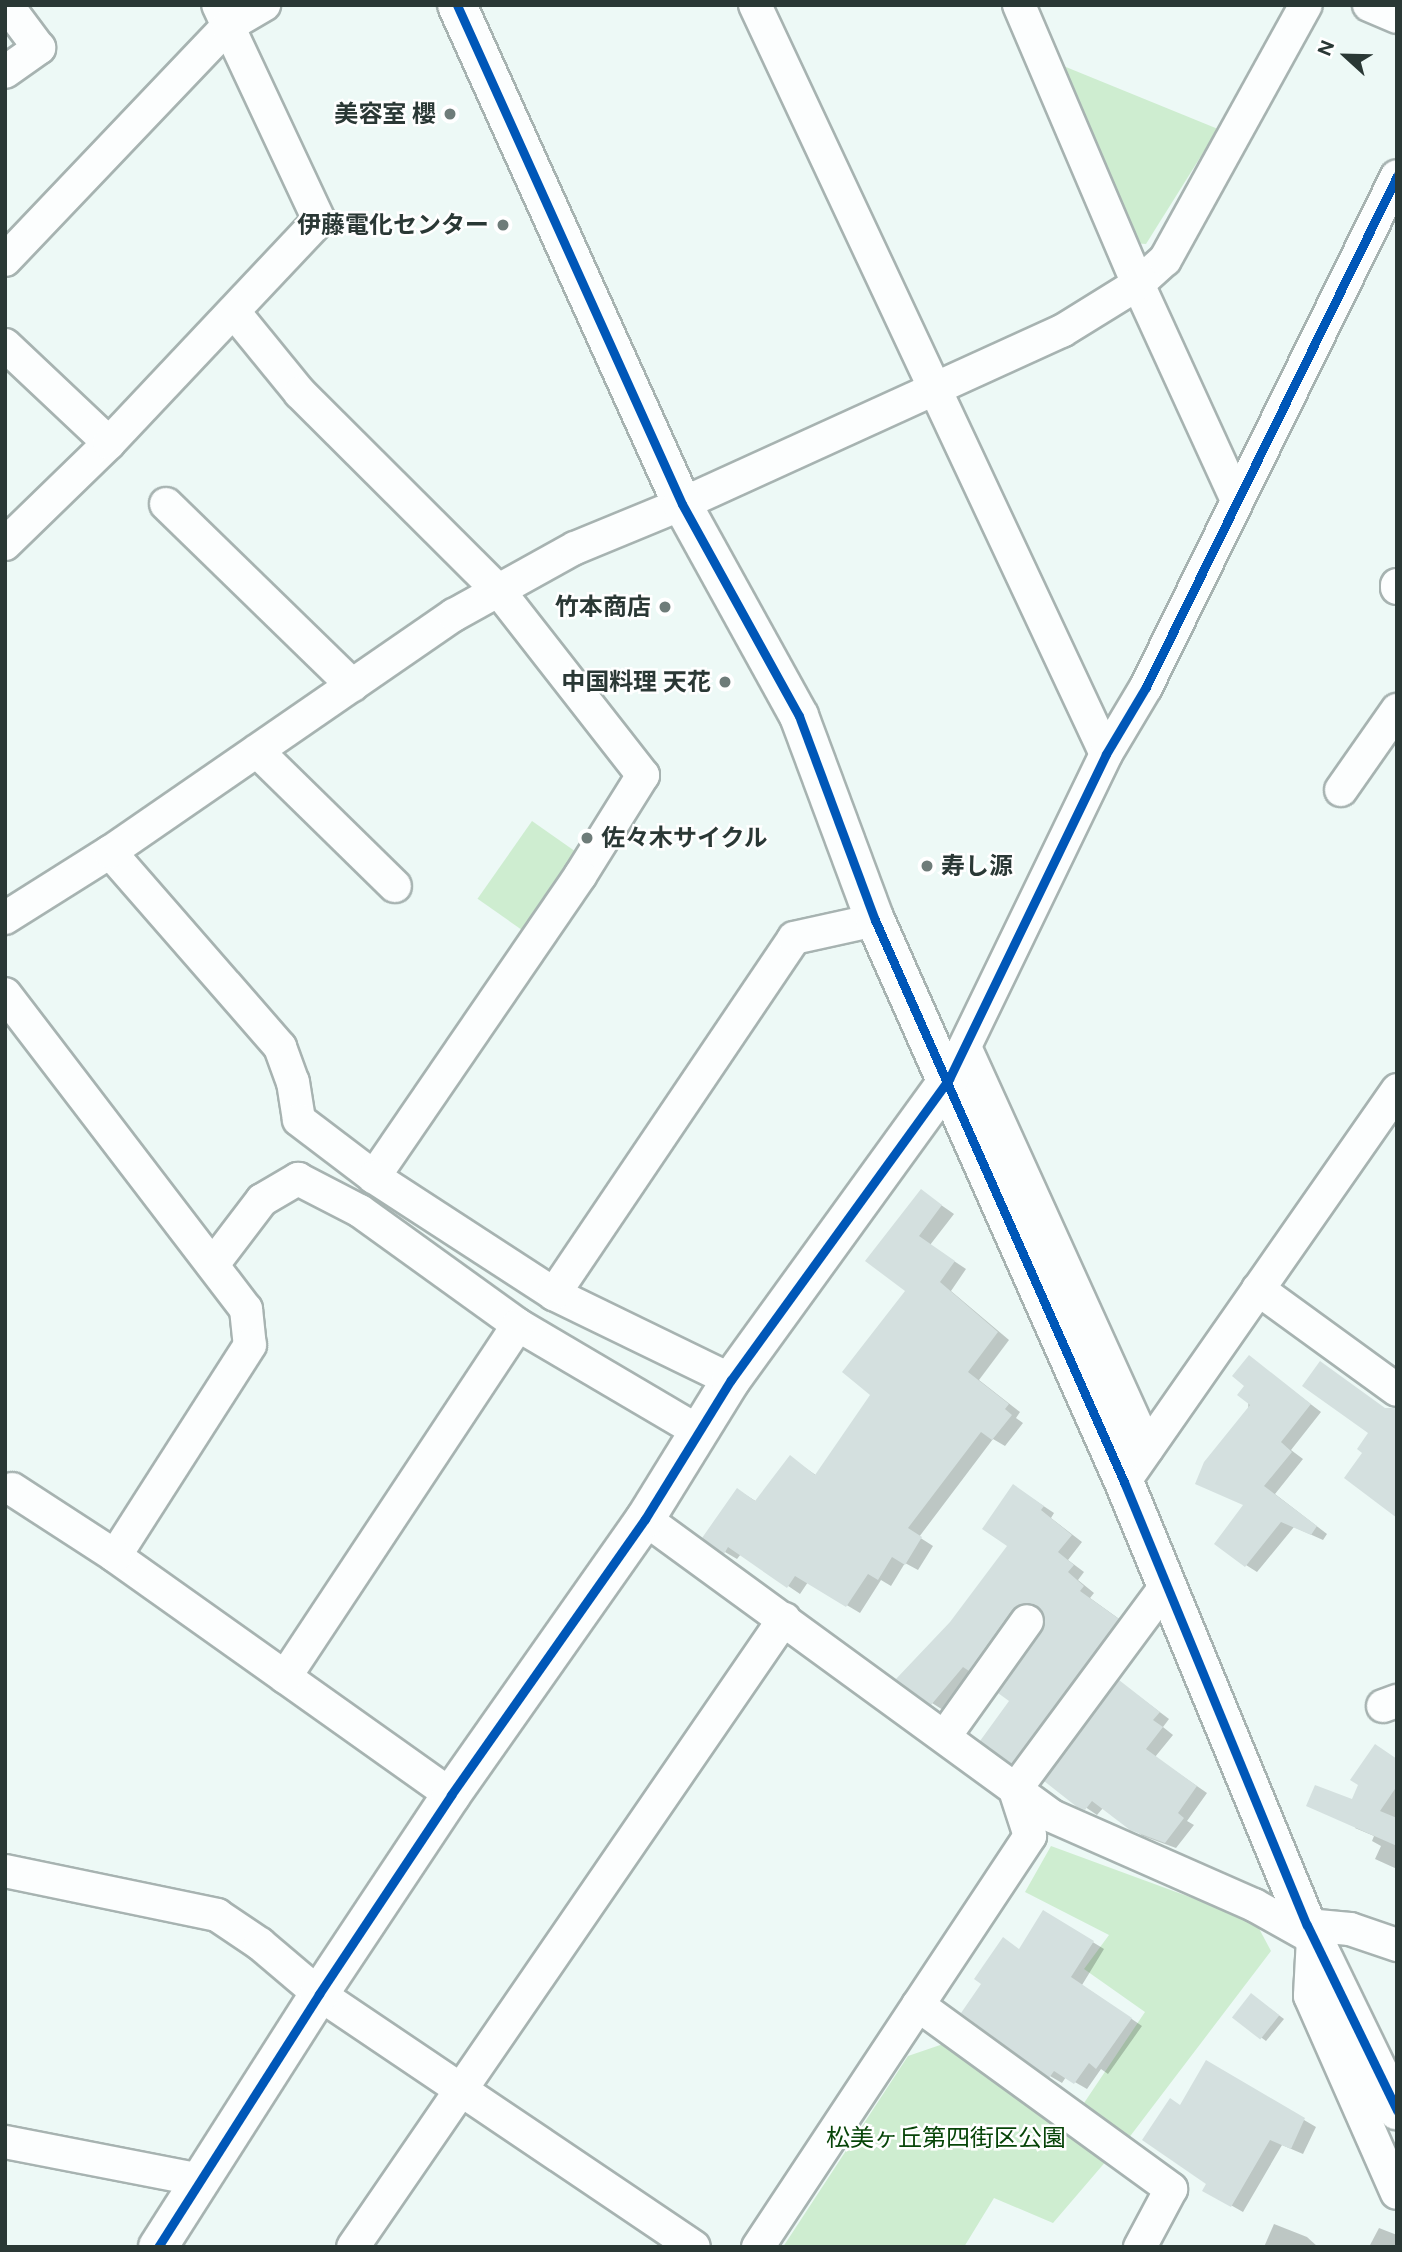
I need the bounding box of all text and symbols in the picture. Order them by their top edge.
north arrow [1311,21,1381,91]
text: N [1313,37,1339,59]
place label: 美容室 櫻 [334,100,436,128]
marker: 美容室 櫻 [442,106,458,122]
place label: 伊藤電化センター [297,211,489,239]
marker: 伊藤電化センター [495,217,511,233]
place label: 竹本商店 [555,593,651,621]
marker: 竹本商店 [657,599,673,615]
place label: 中国料理 天花 [561,668,711,696]
marker: 中国料理 天花 [717,674,733,690]
place label: 佐々木サイクル [601,824,769,852]
marker: 佐々木サイクル [579,830,595,846]
place label: 寿し源 [941,852,1013,880]
marker: 寿し源 [919,858,935,874]
park label: 松美ヶ丘第四街区公園 [826,2124,1066,2152]

